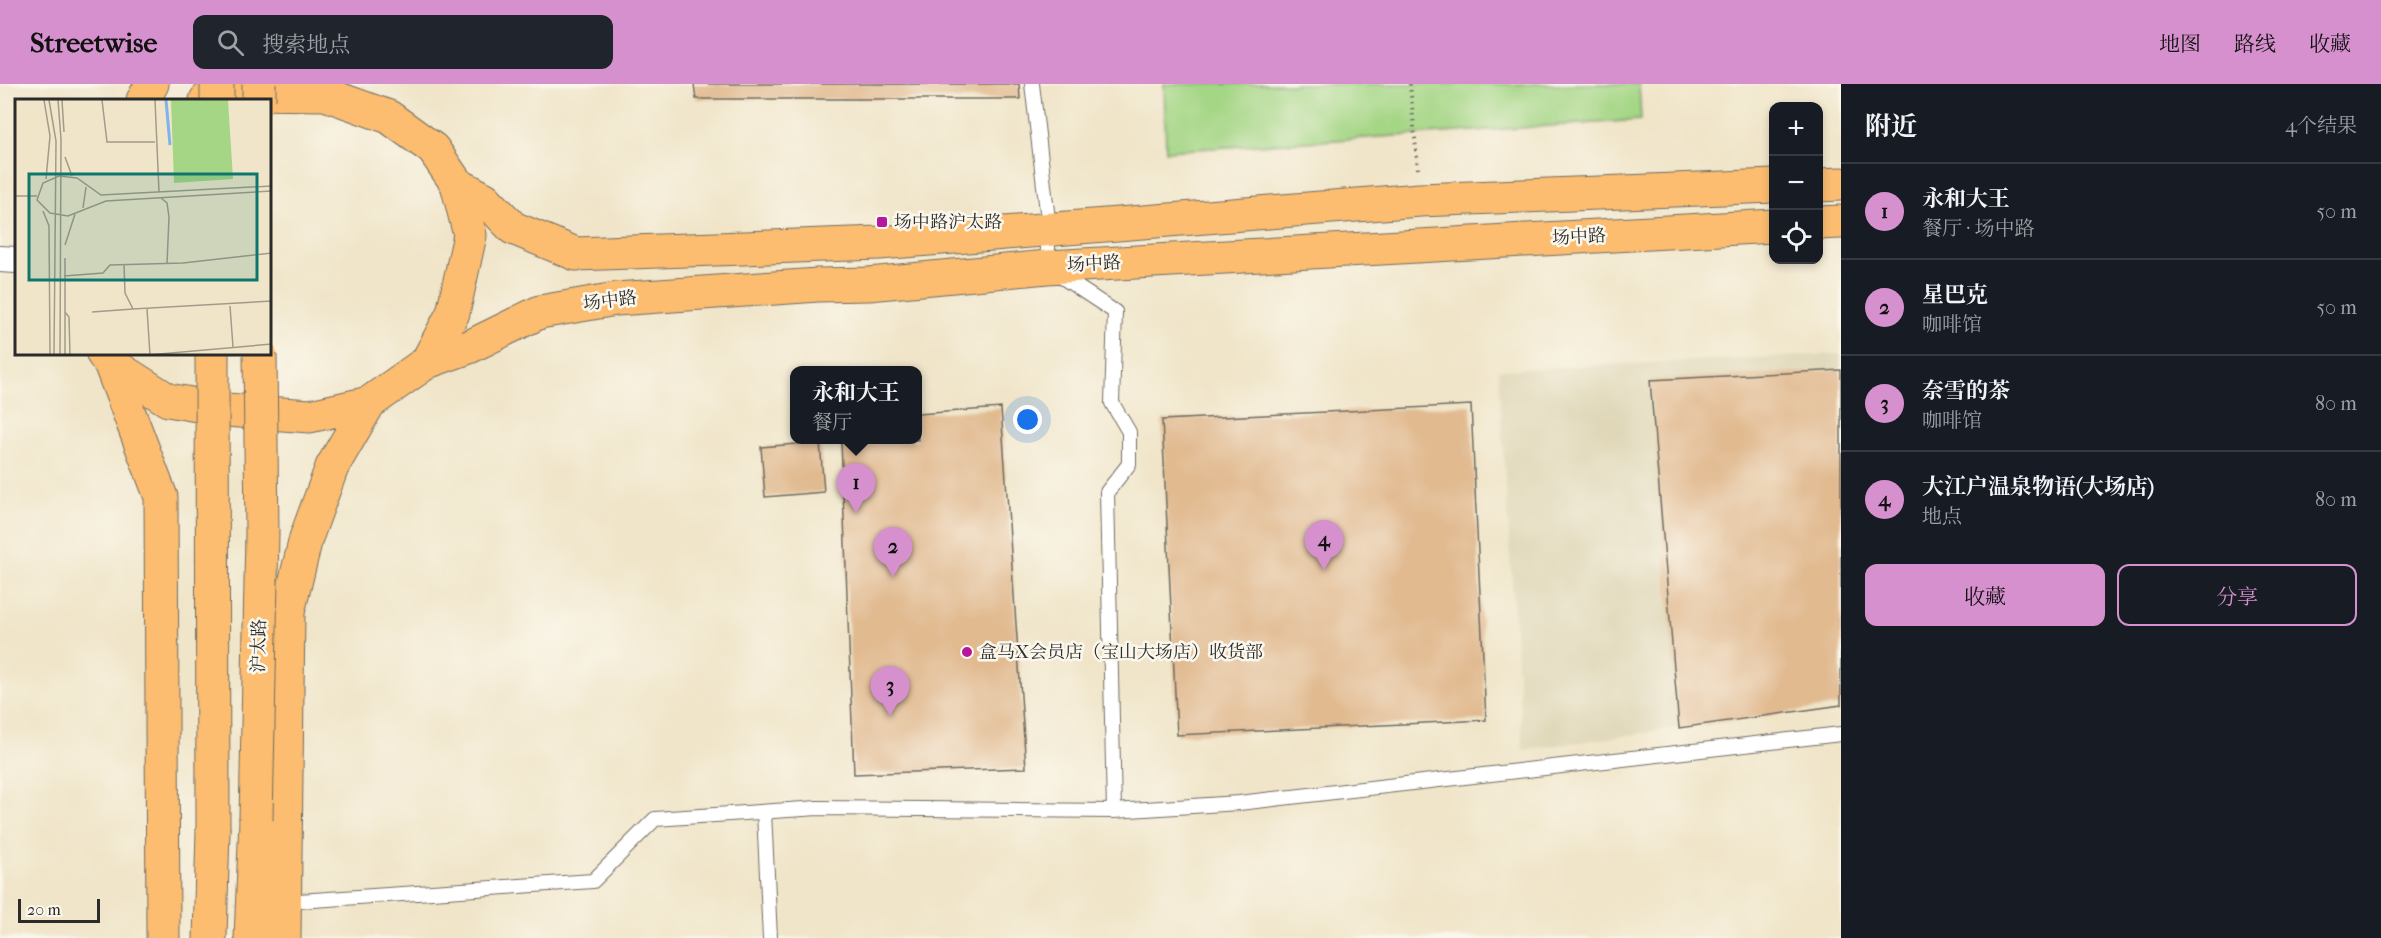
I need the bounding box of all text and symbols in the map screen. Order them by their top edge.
search box [193,15,613,69]
text: Streetwise [30,26,157,59]
icon: search [214,26,247,59]
text: 搜索地点 [262,32,350,58]
text: 地图 [2159,32,2201,56]
text: 路线 [2234,32,2276,56]
text: 收藏 [2309,32,2351,56]
inset map [15,99,272,356]
map controls [1769,102,1823,264]
button: + [1769,102,1823,156]
text: 附近 [1865,111,1917,142]
text: 4个结果 [2285,114,2357,137]
button: − [1769,156,1823,210]
text: 永和大王 [1922,186,2010,212]
text: 1 [1881,200,1888,223]
text: 50 m [2316,200,2357,223]
button: locate [1769,210,1823,264]
place label: 场中路沪太路 [894,212,1002,233]
marker: 场中路沪太路 [875,215,889,229]
text: 餐厅 · 场中路 [1922,217,2035,240]
street label: 场中路 [1551,225,1607,249]
street label: 场中路 [1066,252,1122,276]
text: 星巴克 [1922,282,1988,308]
street label: 场中路 [582,287,638,315]
text: 2 [1879,296,1890,319]
text: 50 m [2316,296,2357,319]
text: 咖啡馆 [1922,313,1982,336]
popup [790,366,922,444]
text: 奈雪的茶 [1922,378,2010,404]
text: 永和大王 [812,380,900,406]
text: 3 [1880,392,1889,415]
text: 80 m [2315,392,2357,415]
your location [1013,405,1042,434]
text: 咖啡馆 [1922,409,1982,432]
text: 餐厅 [812,411,852,434]
pin: 1 [836,464,876,513]
text: 大江户温泉物语(大场店) [1922,474,2154,500]
text: 4 [1879,488,1890,511]
text: 80 m [2315,488,2357,511]
text: 地点 [1922,505,1962,528]
pin: 4 [1304,520,1344,570]
pin: 2 [874,528,912,577]
button: 收藏 [1865,564,2105,626]
button: 分享 [2117,564,2357,626]
street label: 沪太路 [248,619,270,673]
place label: 盒马X会员店（宝山大场店）收货部 [979,642,1263,663]
marker: 盒马X会员店（宝山大场店）收货部 [960,645,974,659]
pin: 3 [870,666,910,716]
scale bar [18,896,100,924]
text: 20 m [27,900,61,919]

